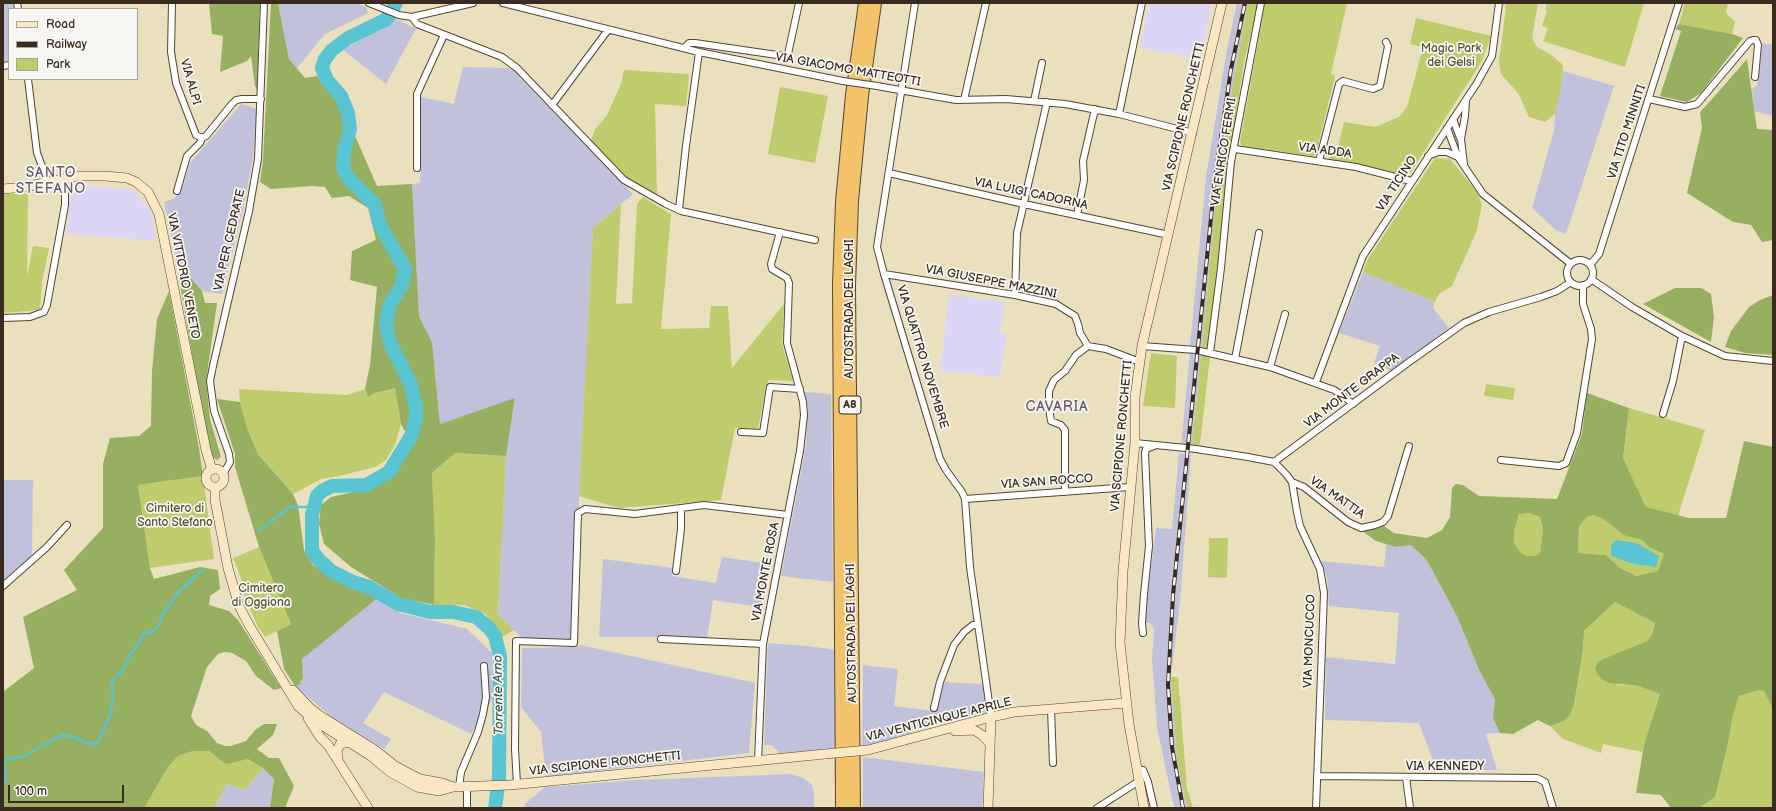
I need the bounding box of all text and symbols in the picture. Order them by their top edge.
legend [8,8,138,80]
text: Road [46,17,75,32]
text: Railway [46,37,87,52]
street label: VIA SCIPIONE RONCHETTI [1160,41,1208,193]
park label: Magic Park dei Gelsi [1421,42,1481,70]
street label: VIA GIACOMO MATTEOTTI [774,50,922,90]
text: Park [46,57,70,72]
street label: VIA ALPI [177,57,203,107]
street label: VIA TITO MINNITI [1605,83,1649,181]
street label: VIA ENRICO FERMI [1208,97,1240,207]
street label: VIA ADDA [1298,140,1352,162]
street label: VIA TICINO [1374,154,1420,214]
district label: SANTO STEFANO [16,165,86,198]
street label: VIA LUIGI CADORNA [973,175,1089,213]
street label: VIA PER CEDRATE [211,188,249,292]
street label: VIA VITTORIO VENETO [164,212,202,340]
street label: AUTOSTRADA DEI LAGHI [843,239,857,379]
street label: VIA GIUSEPPE MAZZINI [924,262,1058,302]
street label: VIA QUATTRO NOVEMBRE [893,284,951,430]
street label: VIA MONTE GRAPPA [1302,351,1402,431]
street label: VIA SCIPIONE RONCHETTI [1108,360,1136,512]
road number: A8 [839,396,861,414]
district label: CAVARIA [1025,399,1089,415]
street label: VIA SAN ROCCO [1000,472,1094,492]
street label: VIA MATTIA [1307,474,1367,522]
park label: Cimitero di Santo Stefano [137,502,213,530]
street label: VIA MONTE ROSA [749,521,783,623]
street label: AUTOSTRADA DEI LAGHI [844,563,860,703]
park label: Cimitero di Oggiona [232,582,290,610]
street label: VIA MONCUCCO [1301,594,1319,688]
water label: Torrente Arno [491,655,507,735]
street label: VIA VENTICINQUE APRILE [865,695,1013,745]
street label: VIA SCIPIONE RONCHETTI [529,749,681,779]
street label: VIA KENNEDY [1406,760,1484,774]
scale bar [10,777,126,803]
text: 100 m [15,784,47,799]

